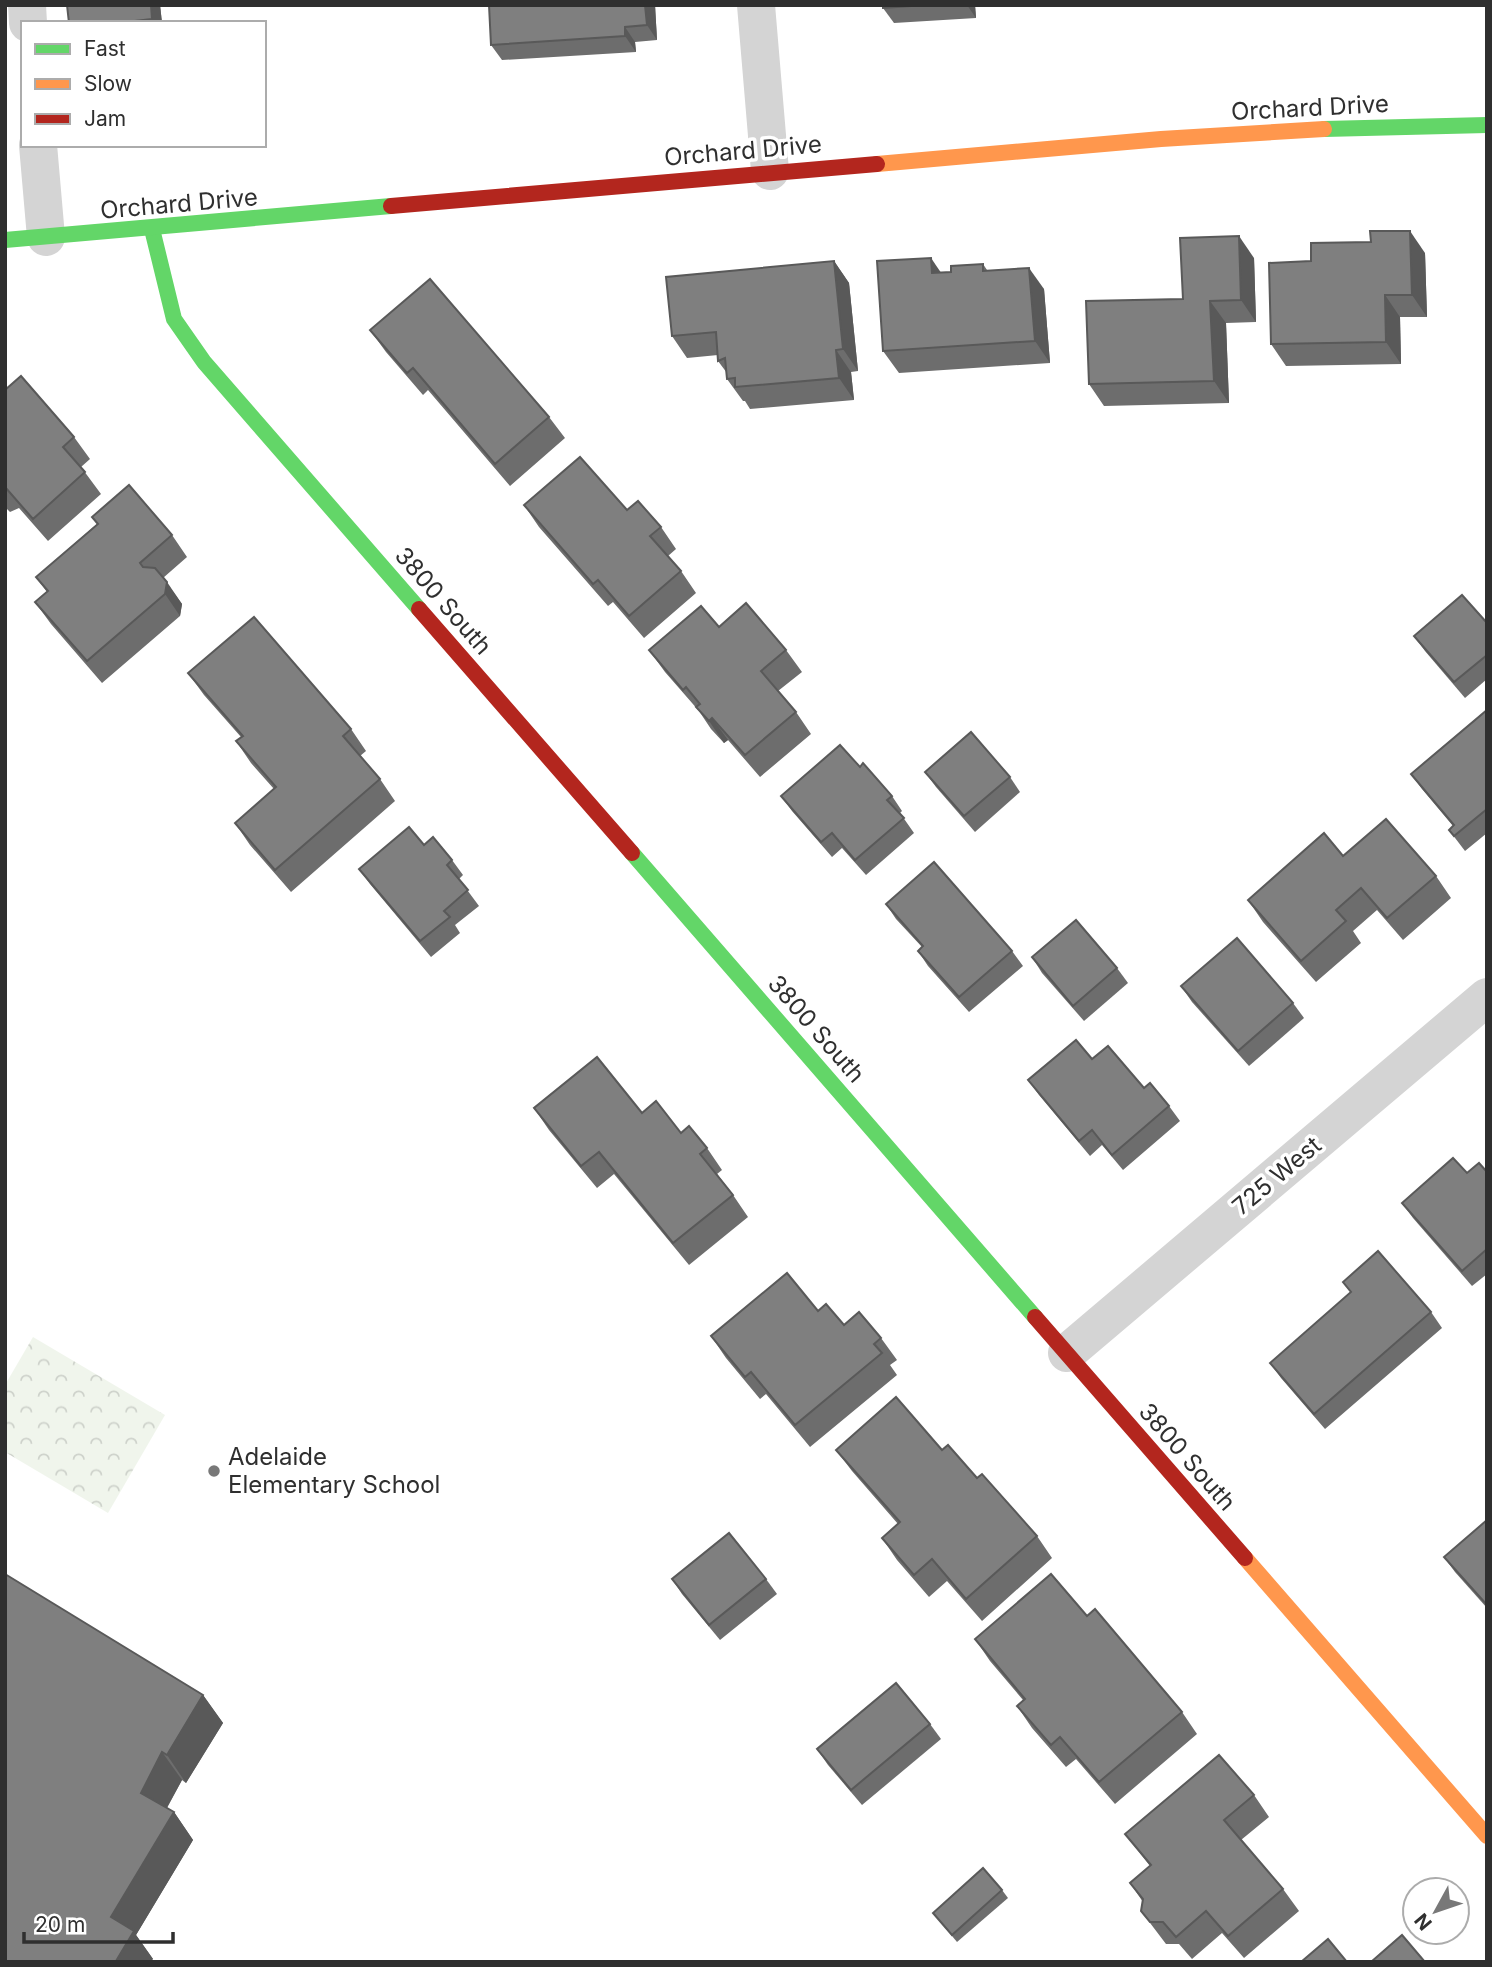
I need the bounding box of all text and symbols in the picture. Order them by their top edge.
legend [21,21,266,147]
text: Fast [84,36,126,61]
text: Slow [84,71,132,96]
street label: Orchard Drive [1230,89,1390,126]
text: Jam [84,106,126,131]
street label: Orchard Drive [663,129,823,172]
street label: Orchard Drive [99,182,259,225]
street label: 3800 South [389,541,498,660]
street label: 3800 South [762,969,871,1088]
street label: 725 West [1227,1130,1327,1221]
street label: 3800 South [1133,1397,1242,1516]
place label: Adelaide Elementary School [228,1442,440,1499]
marker: Adelaide Elementary School [206,1463,222,1479]
north arrow [1401,1876,1471,1946]
scale bar [24,1900,173,1944]
text: N [1410,1909,1437,1935]
text: 20 m [35,1912,85,1937]

